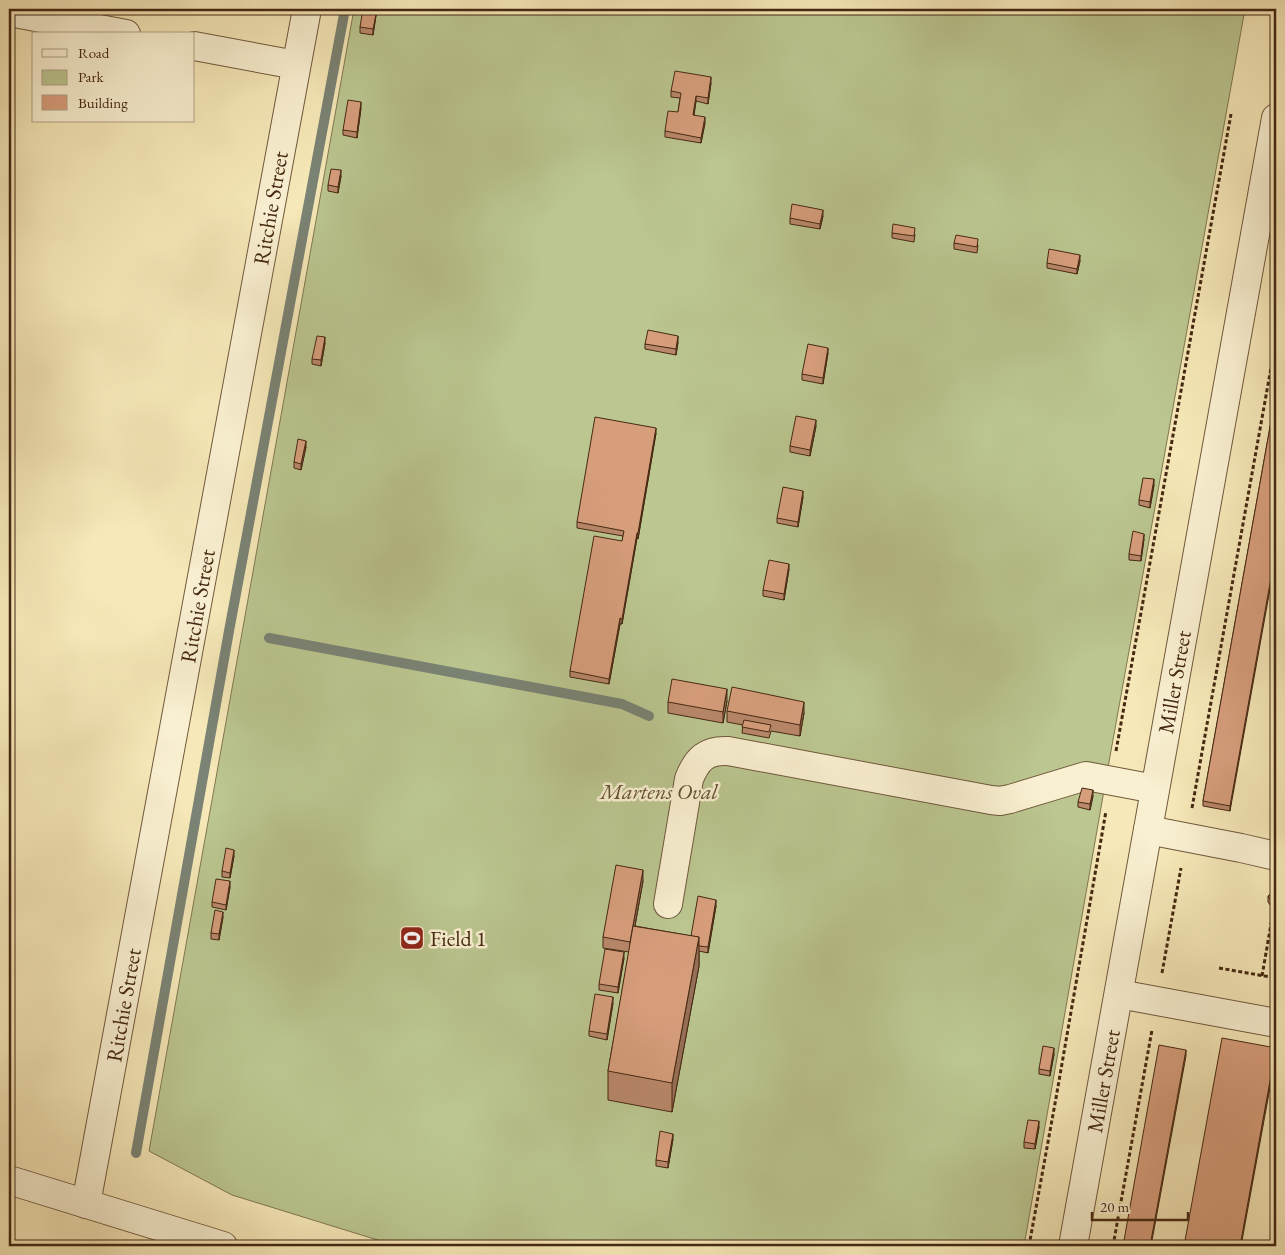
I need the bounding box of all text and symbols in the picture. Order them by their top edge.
legend [32,32,195,122]
text: Road [78,43,110,62]
text: Park [78,67,105,86]
text: Building [78,93,128,112]
street label: Ritchie Street [246,149,295,267]
street label: Ritchie Street [173,547,222,665]
street label: Miller Street [1151,628,1198,736]
park label: Martens Oval [598,777,718,806]
place label: Field 1 [430,924,487,953]
sports icon: Field 1 [399,925,425,951]
street label: Ritchie Street [99,946,148,1064]
street label: Miller Street [1080,1027,1127,1135]
scale bar [1092,1190,1189,1222]
text: 20 m [1100,1197,1129,1216]

